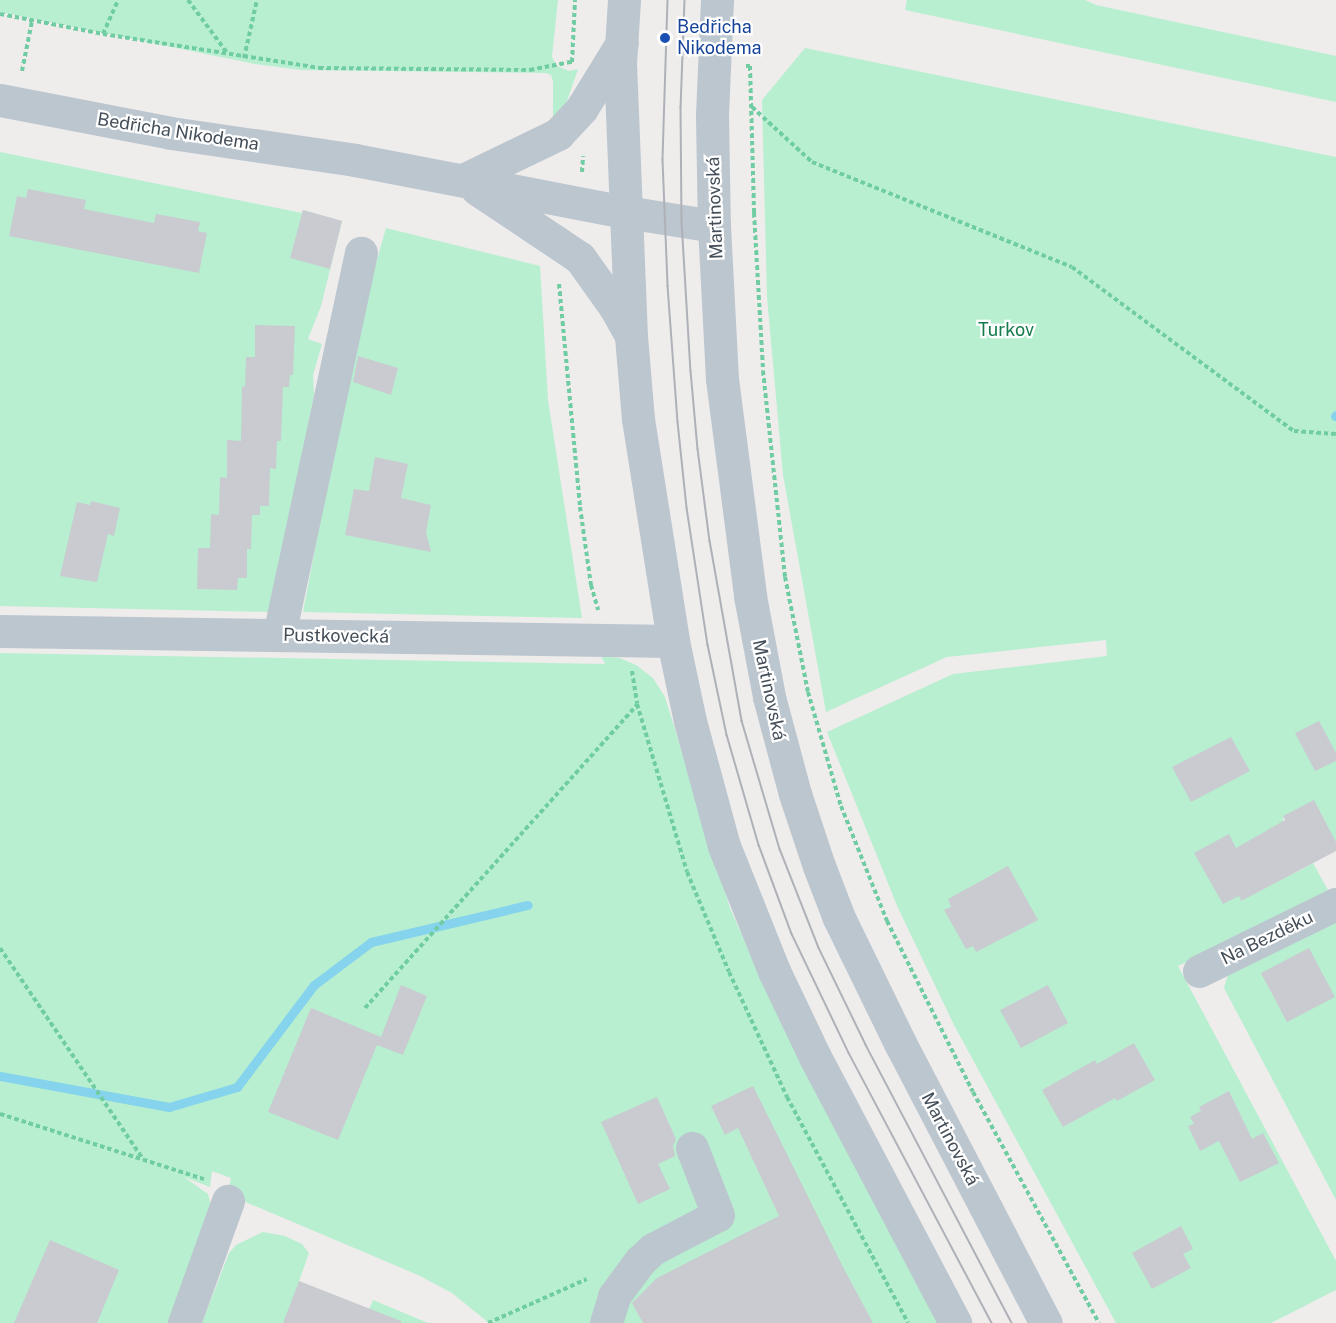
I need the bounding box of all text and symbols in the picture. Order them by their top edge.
place label: Bedřicha Nikodema [677,17,761,60]
marker: Bedřicha Nikodema [658,31,672,45]
street label: Bedřicha Nikodema [96,109,260,155]
street label: Martinovská [702,156,728,260]
park label: Turkov [978,319,1034,341]
street label: Pustkovecká [283,624,389,648]
street label: Martinovská [748,638,790,742]
street label: Na Bezděku [1217,906,1317,970]
street label: Martinovská [916,1089,984,1189]

